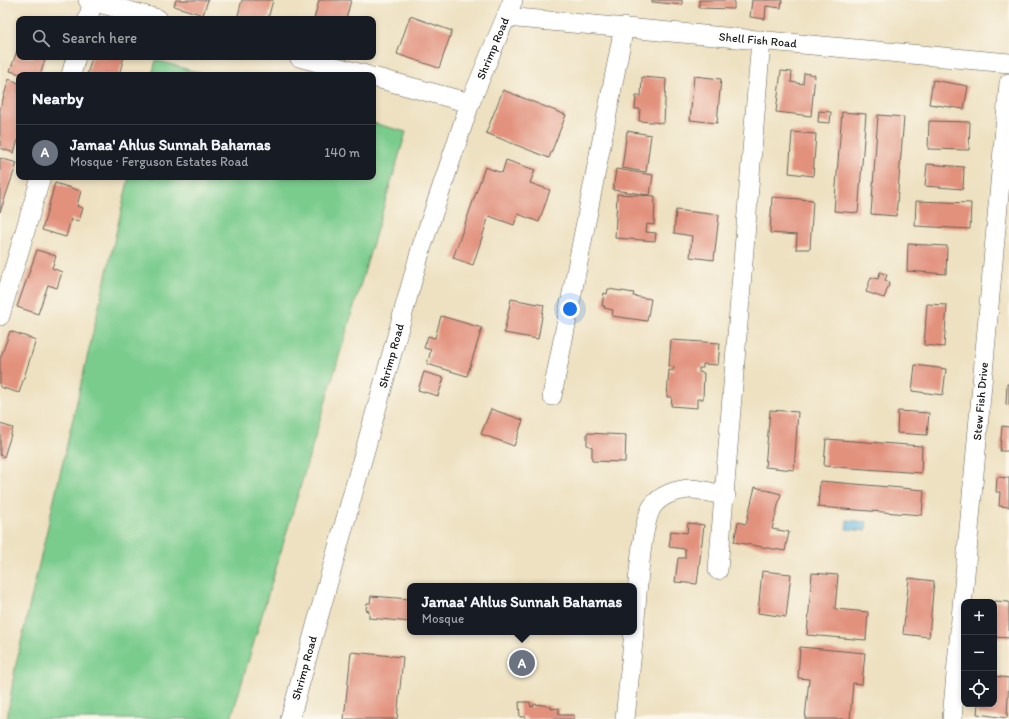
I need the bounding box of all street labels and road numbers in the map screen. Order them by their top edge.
street label: Shrimp Road [474,15,512,82]
street label: Shell Fish Road [718,30,798,51]
street label: Shrimp Road [376,322,407,390]
street label: Stew Fish Drive [970,361,991,441]
street label: Shrimp Road [289,634,320,702]

